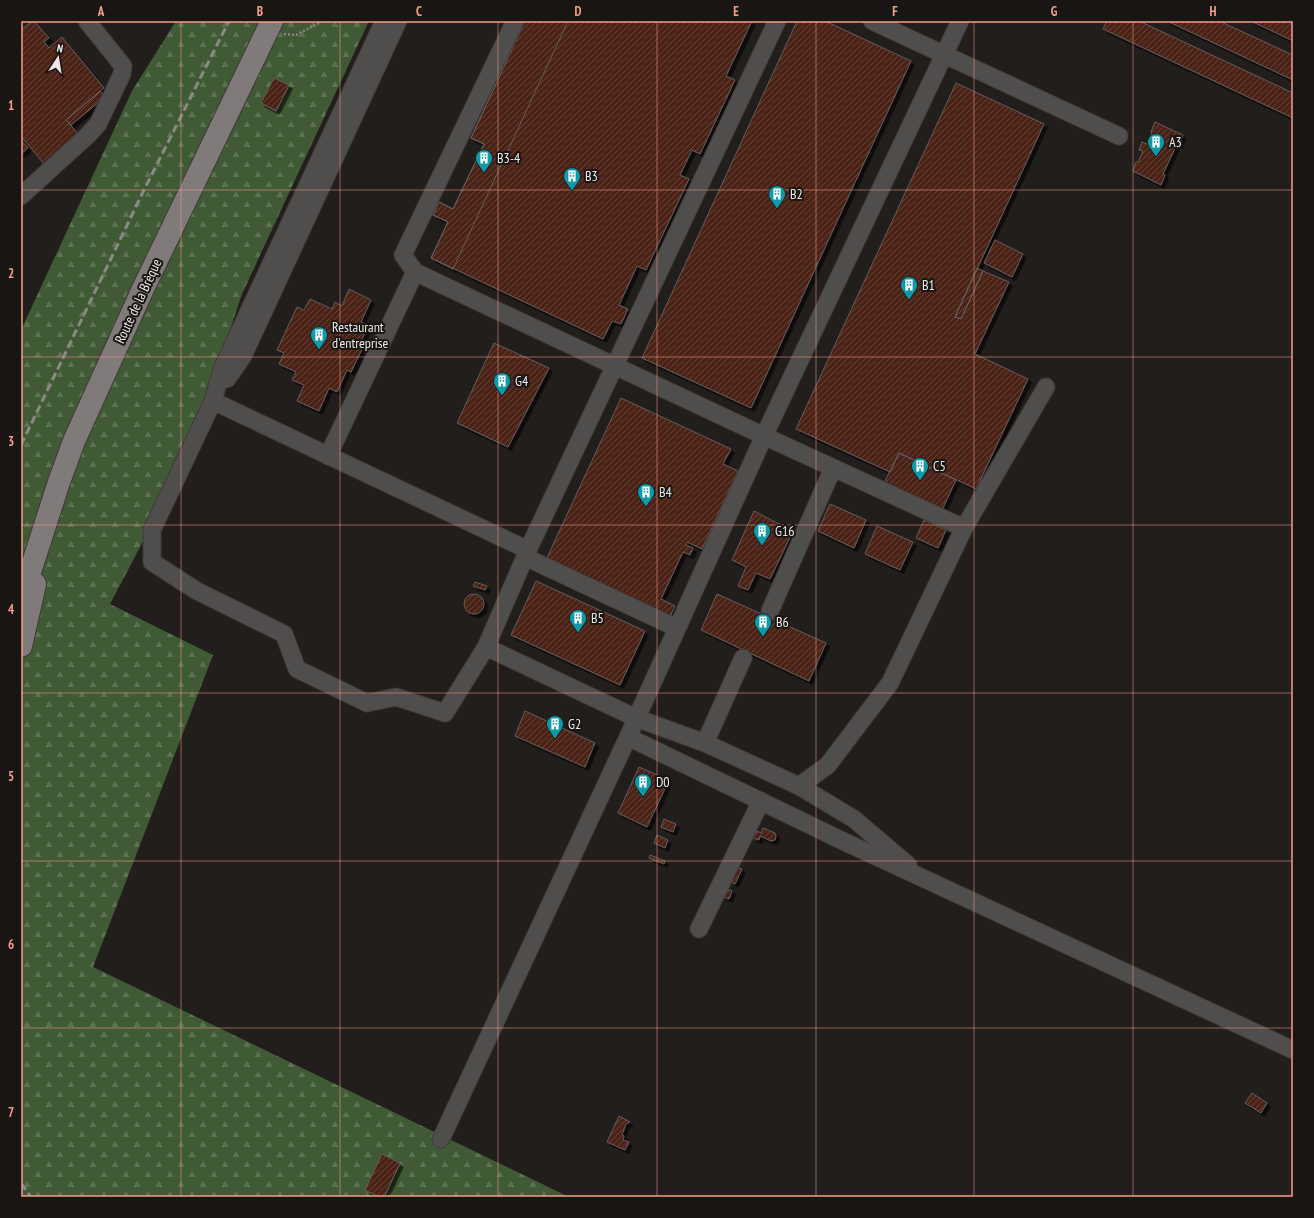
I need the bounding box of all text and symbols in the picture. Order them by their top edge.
text: A [97,3,105,20]
text: B [257,3,263,20]
text: C [416,3,422,20]
text: D [575,3,582,20]
text: E [733,3,739,20]
text: F [892,3,898,20]
text: G [1051,3,1058,20]
text: H [1210,3,1217,20]
north arrow [38,38,78,78]
text: N [56,41,64,56]
text: 1 [8,97,14,114]
building icon: A3 [1146,132,1166,157]
place label: A3 [1169,133,1182,151]
building icon: B3-4 [474,148,494,173]
place label: B3-4 [497,149,521,167]
building icon: B3 [562,166,582,191]
place label: B3 [585,167,598,185]
building icon: B2 [767,184,787,209]
place label: B2 [790,185,803,203]
street label: Route de la Brèque [111,256,166,346]
text: 2 [8,265,14,282]
building icon: B1 [899,275,919,300]
place label: B1 [922,276,935,294]
place label: Restaurant d'entreprise [332,318,389,352]
building icon: Restaurant d'entreprise [309,325,329,350]
building icon: G4 [492,371,512,396]
place label: G4 [515,372,529,390]
text: 3 [8,433,14,450]
building icon: C5 [910,456,930,481]
place label: C5 [933,457,946,475]
building icon: B4 [636,482,656,507]
place label: B4 [659,483,673,501]
building icon: G16 [752,521,772,546]
place label: G16 [775,522,795,540]
text: 4 [8,601,15,618]
building icon: B5 [568,608,588,633]
place label: B5 [591,609,604,627]
building icon: B6 [753,612,773,637]
place label: B6 [776,613,789,631]
building icon: G2 [545,714,565,739]
place label: G2 [568,715,581,733]
text: 5 [8,768,14,785]
building icon: D0 [633,772,653,797]
place label: D0 [656,773,670,791]
text: 6 [8,936,14,953]
text: 7 [8,1104,14,1121]

